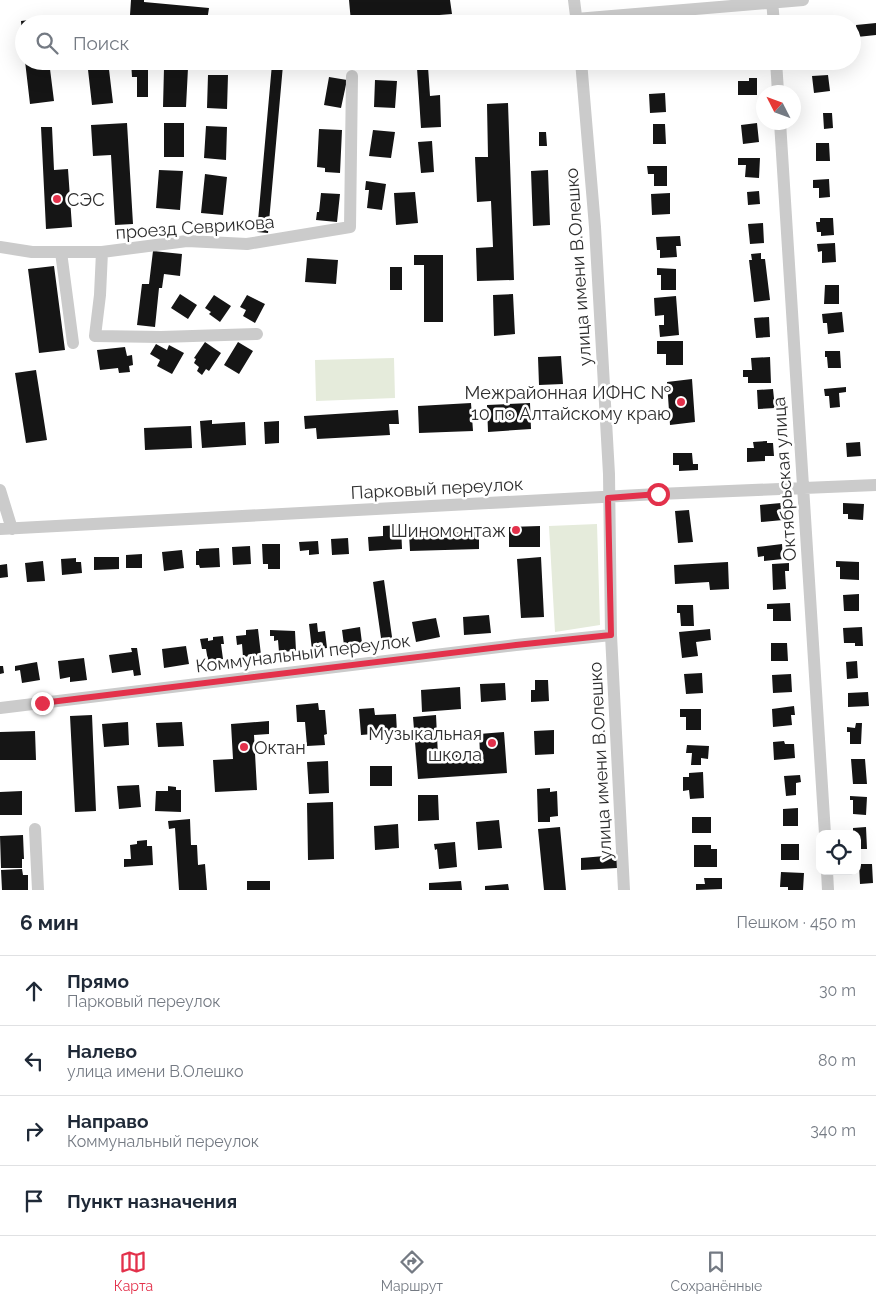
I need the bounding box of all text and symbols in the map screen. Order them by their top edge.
search box [15,15,861,70]
icon: search [33,29,61,57]
text: Поиск [73,32,129,54]
north arrow [756,85,801,130]
street label: улица имени В.Олешко [561,167,595,367]
place label: СЭС [67,189,105,210]
marker: СЭС [51,193,63,205]
street label: проезд Севрикова [115,211,275,243]
place label: Межрайонная ИФНС № 10 по Алтайскому краю [465,382,671,424]
marker: Межрайонная ИФНС № 10 по Алтайскому краю [675,396,687,408]
street label: Октябрьская улица [768,396,800,562]
street label: Парковый переулок [350,473,524,503]
route start [647,483,670,506]
place label: Шиномонтаж [391,520,506,541]
marker: Шиномонтаж [510,524,522,536]
street label: Коммунальный переулок [194,629,412,677]
street label: улица имени В.Олешко [584,661,616,861]
route end [31,692,54,715]
place label: Музыкальная школа [368,723,482,765]
place label: Октан [254,737,306,758]
marker: Музыкальная школа [486,737,498,749]
marker: Октан [238,741,250,753]
map controls [816,830,861,875]
button: locate [816,830,861,875]
text: 6 мин [20,910,79,935]
text: Пешком · 450 m [737,913,856,932]
text: Прямо [67,970,129,992]
icon: ahead [20,977,48,1005]
text: 30 m [819,981,856,1000]
text: Парковый переулок [67,992,221,1011]
text: Налево [67,1040,137,1062]
icon: left [20,1047,48,1075]
text: 80 m [818,1051,856,1070]
text: улица имени В.Олешко [67,1062,243,1081]
text: Направо [67,1110,148,1132]
icon: right [20,1117,48,1145]
text: 340 m [810,1121,856,1140]
text: Коммунальный переулок [67,1132,259,1151]
icon: arrive [20,1187,48,1215]
text: Пункт назначения [67,1190,237,1212]
tab: Карта [114,1248,153,1294]
tab: Маршрут [381,1248,443,1294]
tab: Сохранённые [671,1248,762,1294]

